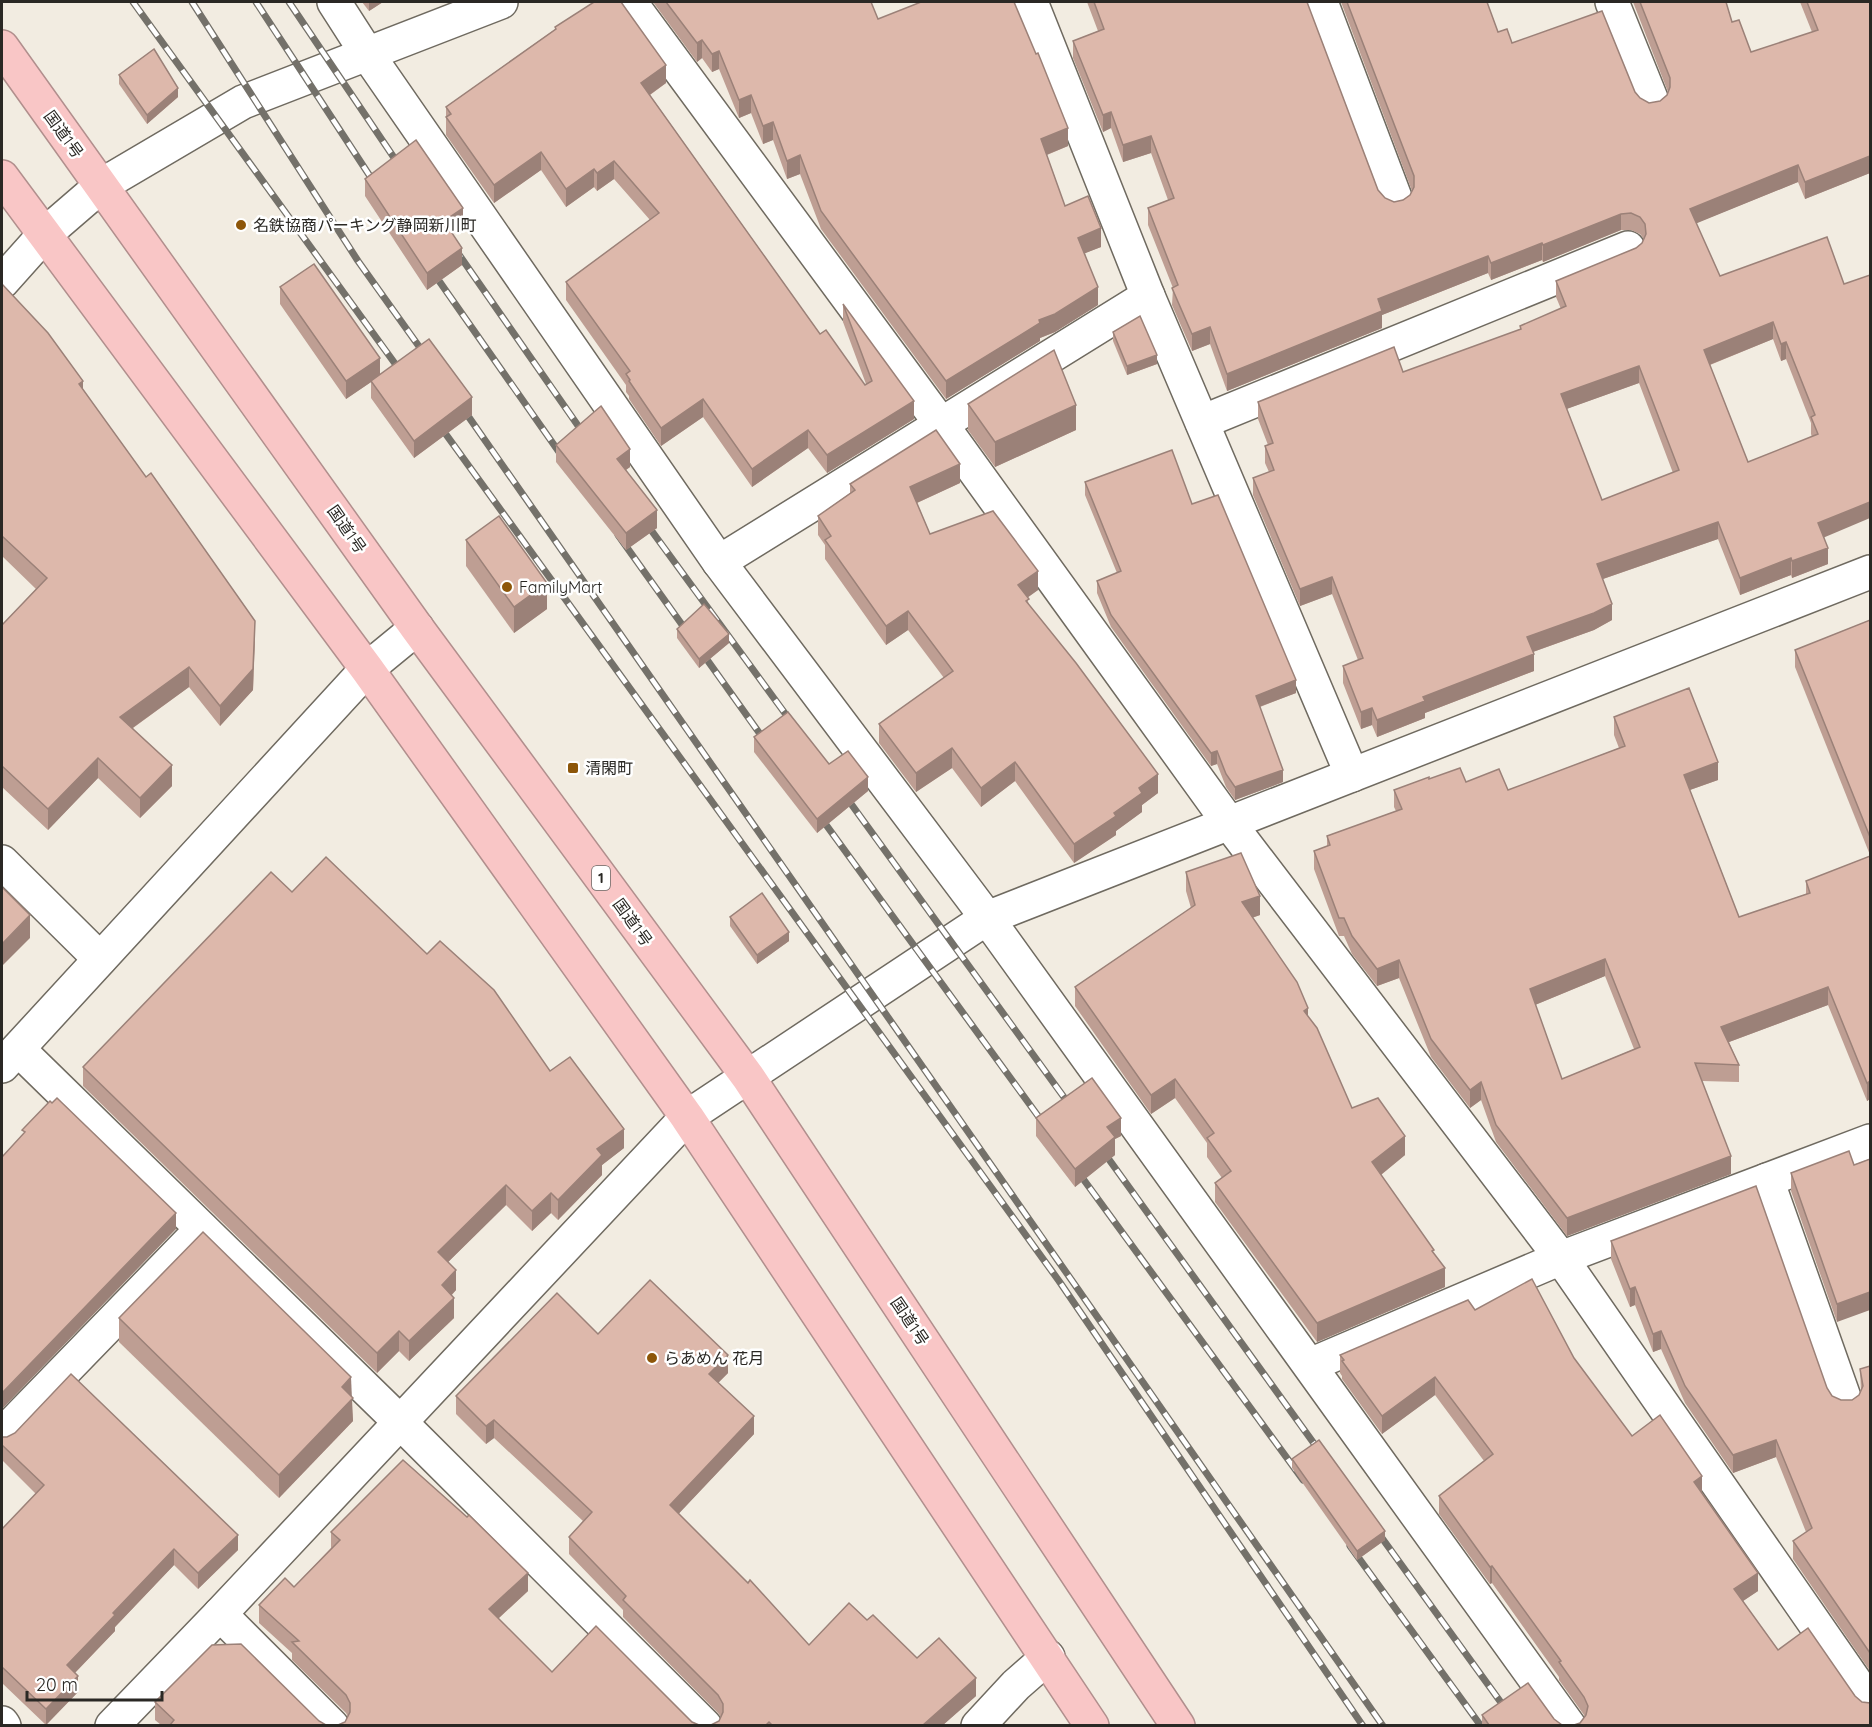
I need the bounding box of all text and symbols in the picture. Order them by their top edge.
street label: 国道1号 [40,106,88,162]
place label: 名鉄協商パーキング静岡新川町 [253,215,477,235]
marker: 名鉄協商パーキング静岡新川町 [234,218,248,232]
street label: 国道1号 [323,501,371,557]
place label: FamilyMart [519,577,603,597]
marker: FamilyMart [500,580,514,594]
place label: 清閑町 [585,758,633,778]
marker: 清閑町 [566,761,580,775]
road number: 1 [592,866,610,890]
street label: 国道1号 [609,894,657,950]
street label: 国道1号 [887,1293,933,1349]
place label: らあめん 花月 [664,1348,764,1368]
marker: らあめん 花月 [645,1351,659,1365]
scale bar [27,1664,162,1702]
text: 20 m [36,1673,78,1696]

